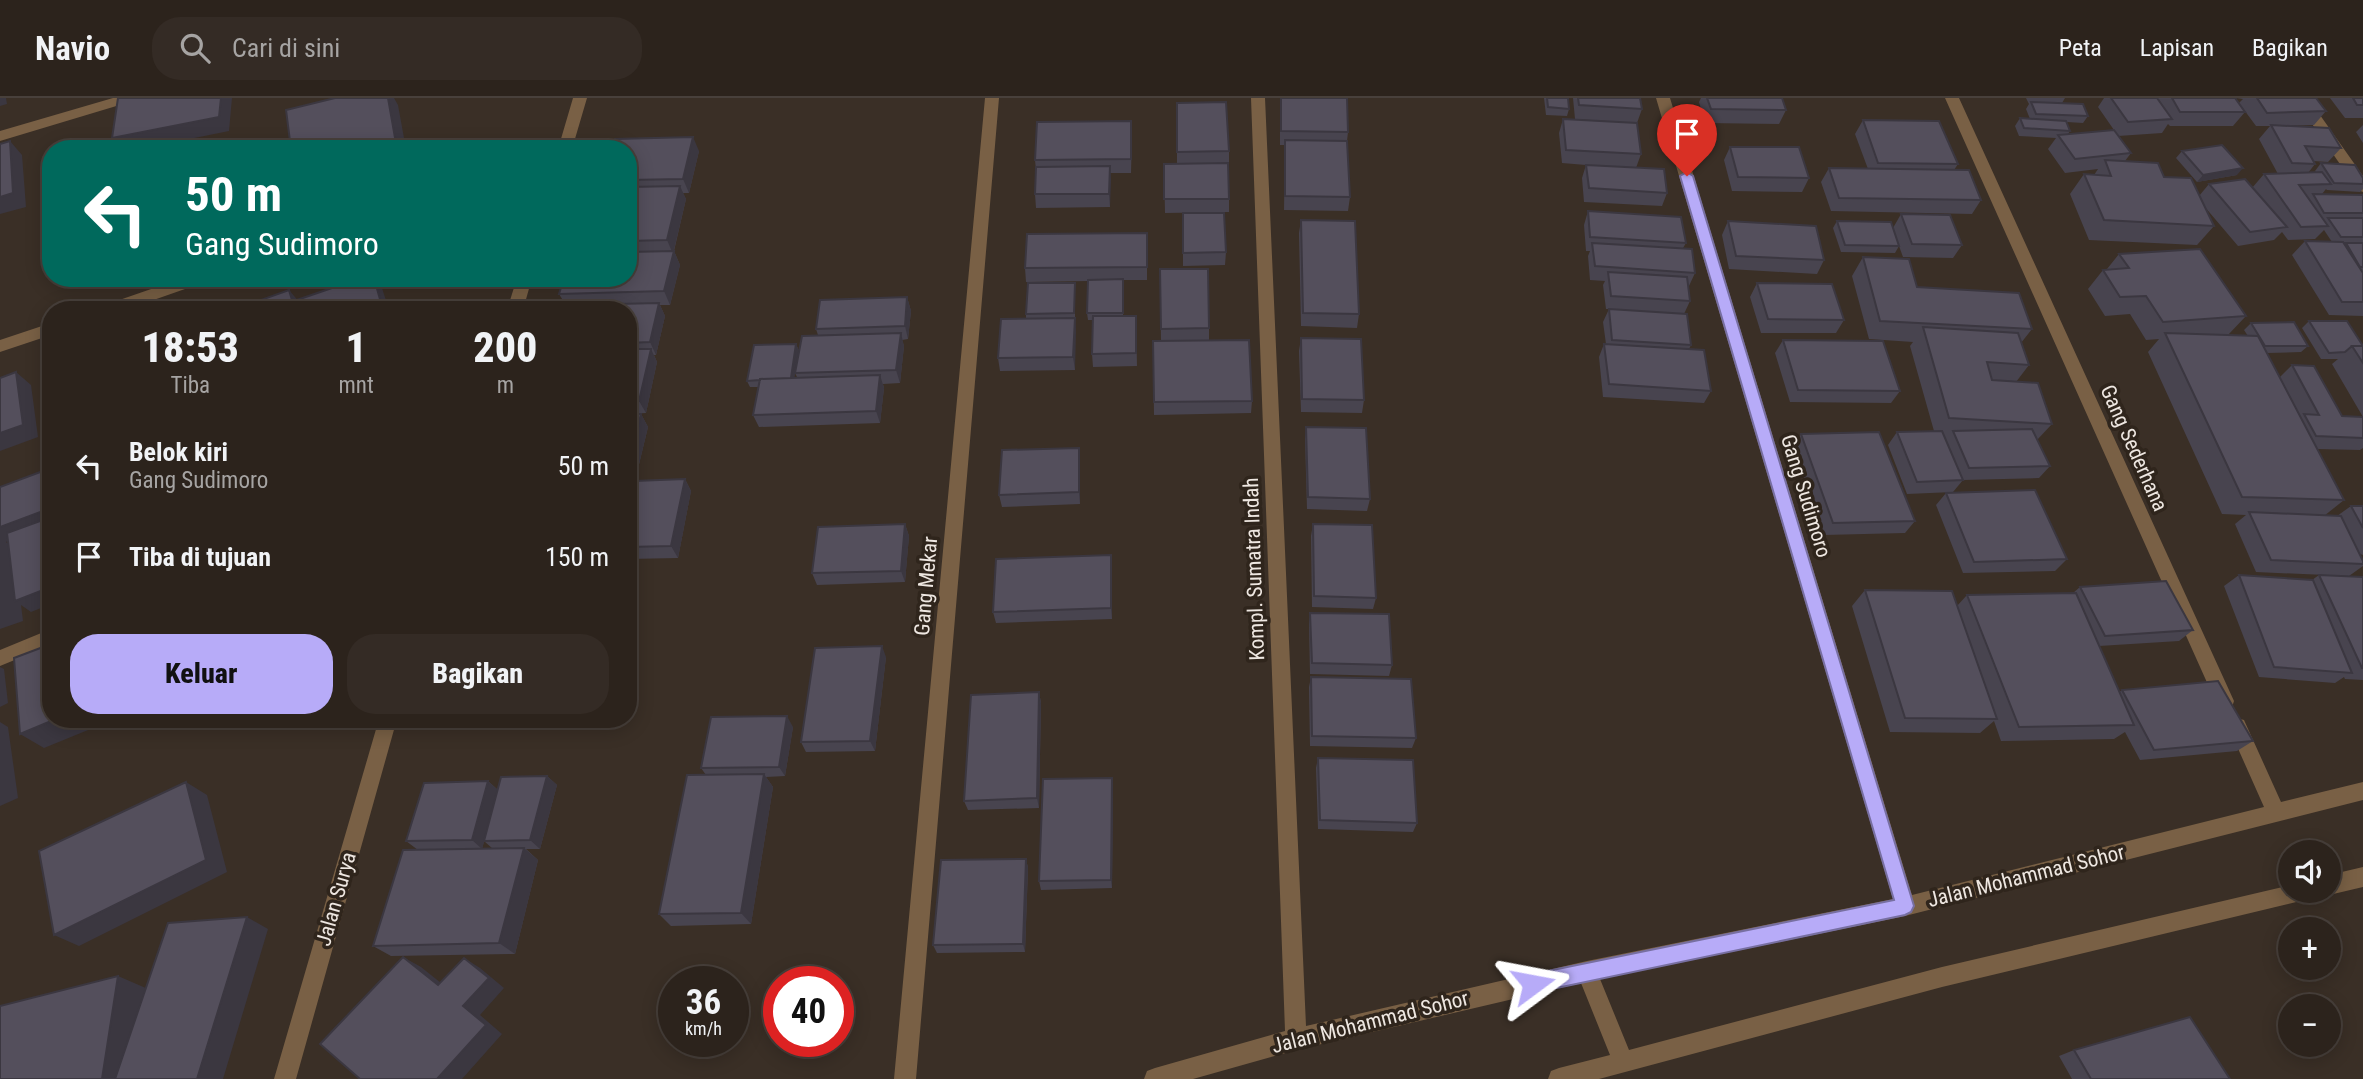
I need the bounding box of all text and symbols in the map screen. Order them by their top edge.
search box [152,17,642,80]
text: Navio [35,29,110,68]
icon: search [176,29,214,67]
text: Cari di sini [232,33,340,63]
text: Peta [2059,34,2102,62]
text: Lapisan [2140,34,2214,62]
text: Bagikan [2252,34,2328,62]
pin [1657,104,1717,176]
icon: arrive [1668,115,1706,153]
text: 50 m [185,166,282,223]
icon: left [70,168,161,259]
text: Gang Sudimoro [185,225,379,263]
text: 18:53 [142,323,239,372]
text: 1 [345,323,367,372]
text: 200 [473,323,537,372]
text: Tiba [170,372,210,399]
text: mnt [338,372,374,399]
text: m [497,372,514,399]
street label: Gang Sederhana [2095,381,2173,515]
street label: Gang Sudimoro [1776,432,1836,560]
text: Belok kiri [129,437,228,467]
icon: left [70,447,108,485]
text: 50 m [558,451,609,481]
text: Gang Sudimoro [129,467,268,494]
street label: Kompl. Sumatra Indah [1239,477,1269,661]
street label: Gang Mekar [910,535,942,637]
icon: arrive [70,538,108,576]
text: Tiba di tujuan [129,542,271,572]
text: 150 m [545,542,609,572]
button: Keluar [70,634,333,714]
button: Bagikan [347,634,609,714]
street label: Jalan Mohammad Sohor [1925,840,2127,912]
map controls [2278,840,2341,1057]
button: sound [2278,840,2341,903]
street label: Jalan Surya [311,849,361,949]
button: + [2278,917,2341,980]
position arrow [1496,947,1570,1021]
speed limit sign: 40 [763,966,854,1057]
text: 36 [686,982,721,1023]
street label: Jalan Mohammad Sohor [1269,986,1471,1058]
button: − [2278,994,2341,1057]
text: km/h [685,1018,722,1039]

